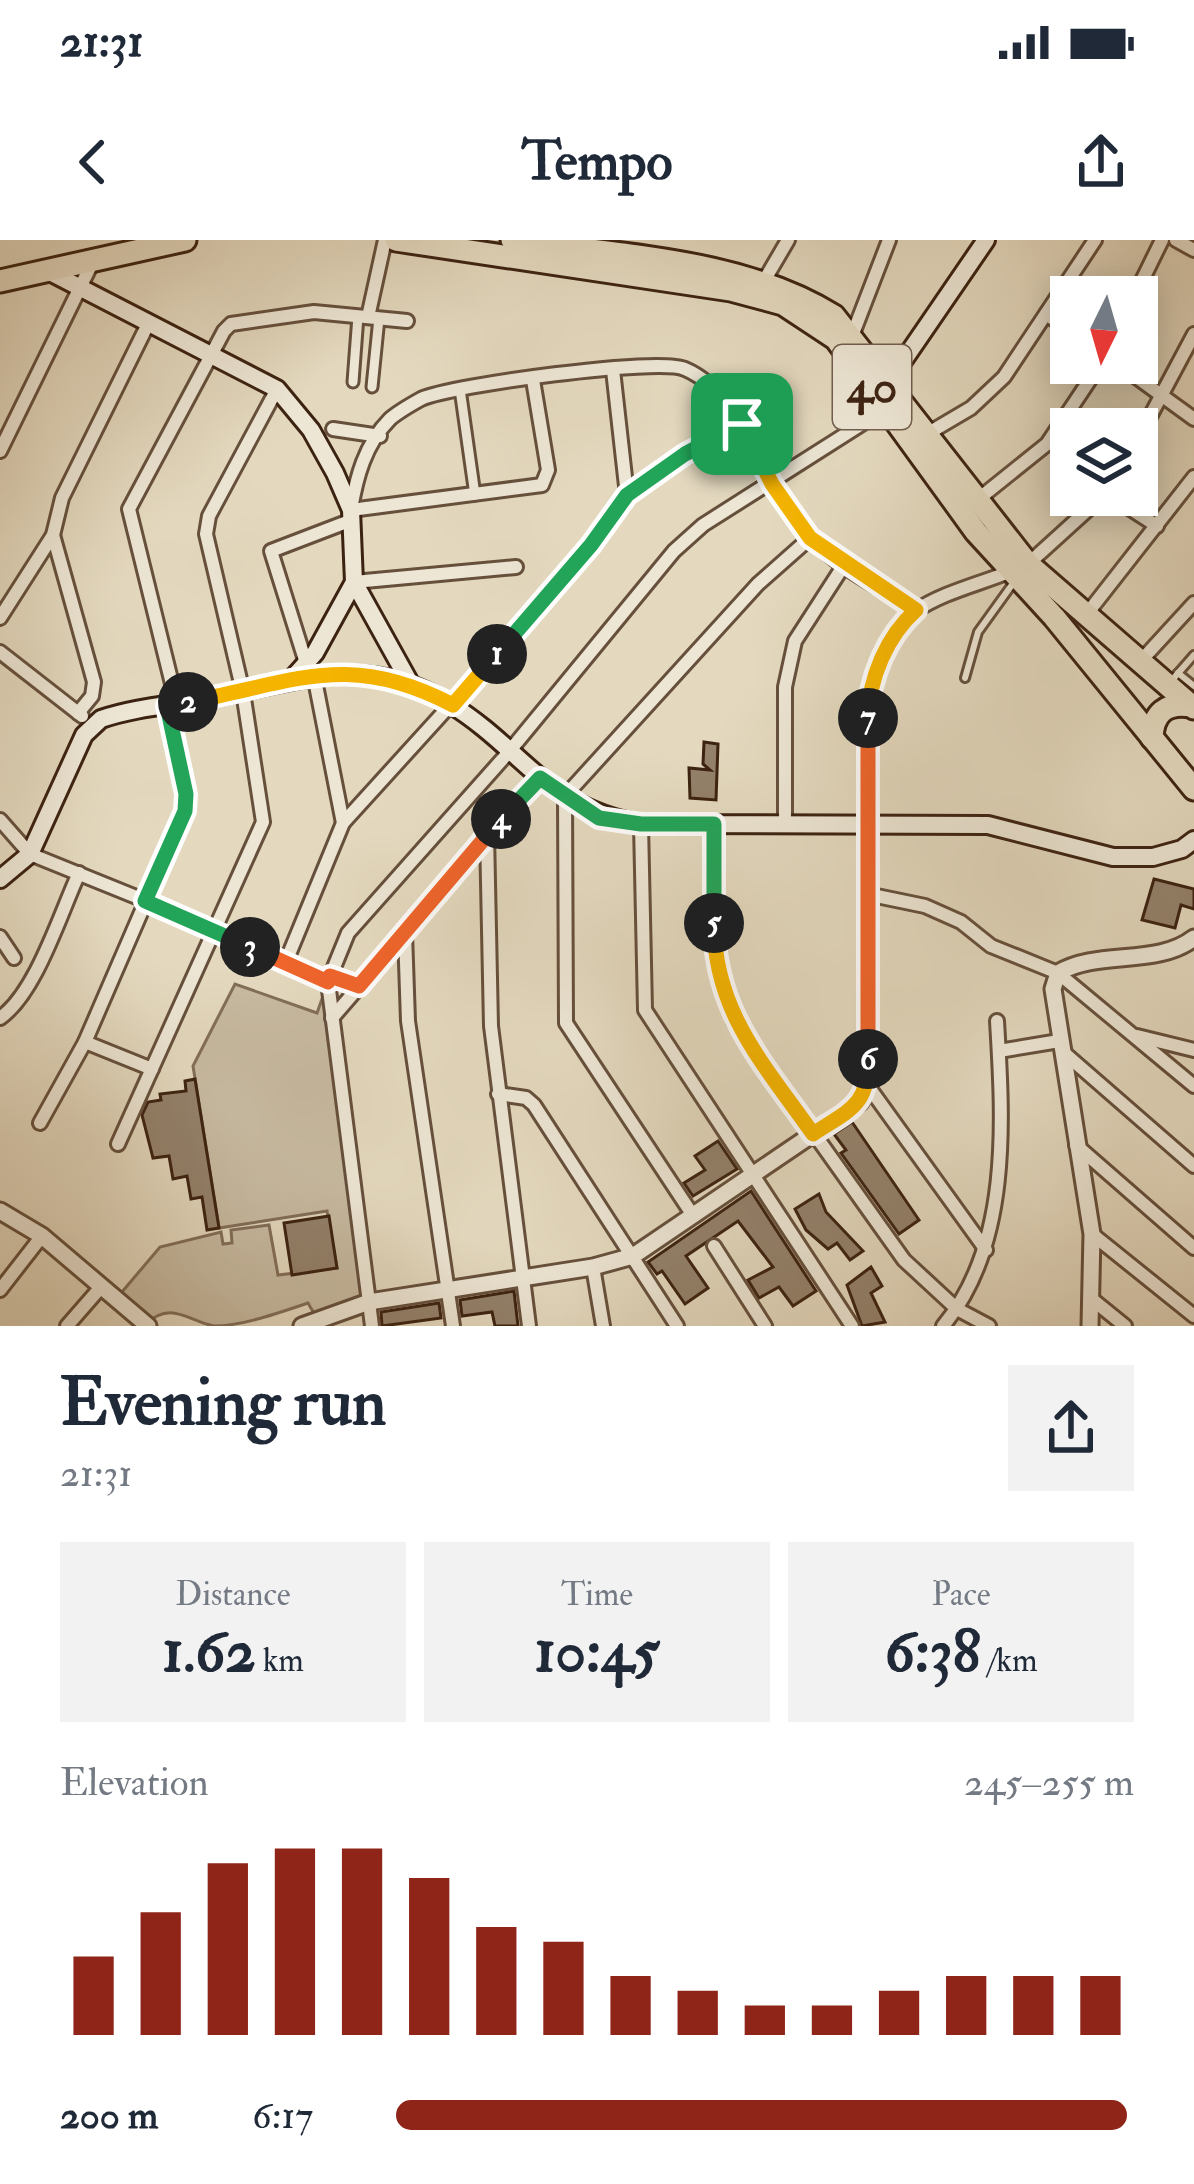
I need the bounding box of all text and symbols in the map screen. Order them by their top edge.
text: 21:31 [60,14,143,70]
text: Tempo [522,128,672,196]
icon: back [60,129,126,195]
icon: share [1068,129,1134,195]
north arrow [1050,276,1158,384]
map controls [1050,276,1158,516]
road number: 40 [833,345,911,429]
pin [691,373,793,475]
icon: arrive [709,391,775,457]
button: layers [1050,408,1158,516]
pin: 1 [467,624,527,684]
text: 1 [491,633,503,674]
pin: 2 [158,672,218,732]
text: 2 [180,681,196,722]
pin: 7 [838,688,898,748]
text: 7 [860,697,876,738]
pin: 4 [471,789,531,849]
text: 4 [492,798,510,839]
pin: 5 [684,893,744,953]
text: 5 [707,902,721,943]
pin: 3 [220,917,280,977]
text: 3 [244,926,256,967]
pin: 6 [838,1029,898,1089]
text: 6 [860,1038,876,1079]
text: Evening run [60,1362,386,1445]
button: share [1008,1365,1134,1491]
text: 21:31 [60,1449,132,1498]
text: Distance [175,1574,291,1615]
text: Time [561,1574,633,1615]
text: Pace [931,1574,991,1615]
text: 1.62 [162,1615,256,1690]
text: 10:45 [534,1615,660,1690]
text: 6:38 [884,1615,981,1690]
text: km [256,1640,304,1681]
text: /km [981,1640,1038,1681]
text: Elevation [60,1758,209,1807]
text: 245–255 m [964,1758,1134,1807]
text: 200 m [60,2091,158,2140]
text: 6:17 [252,2091,313,2140]

